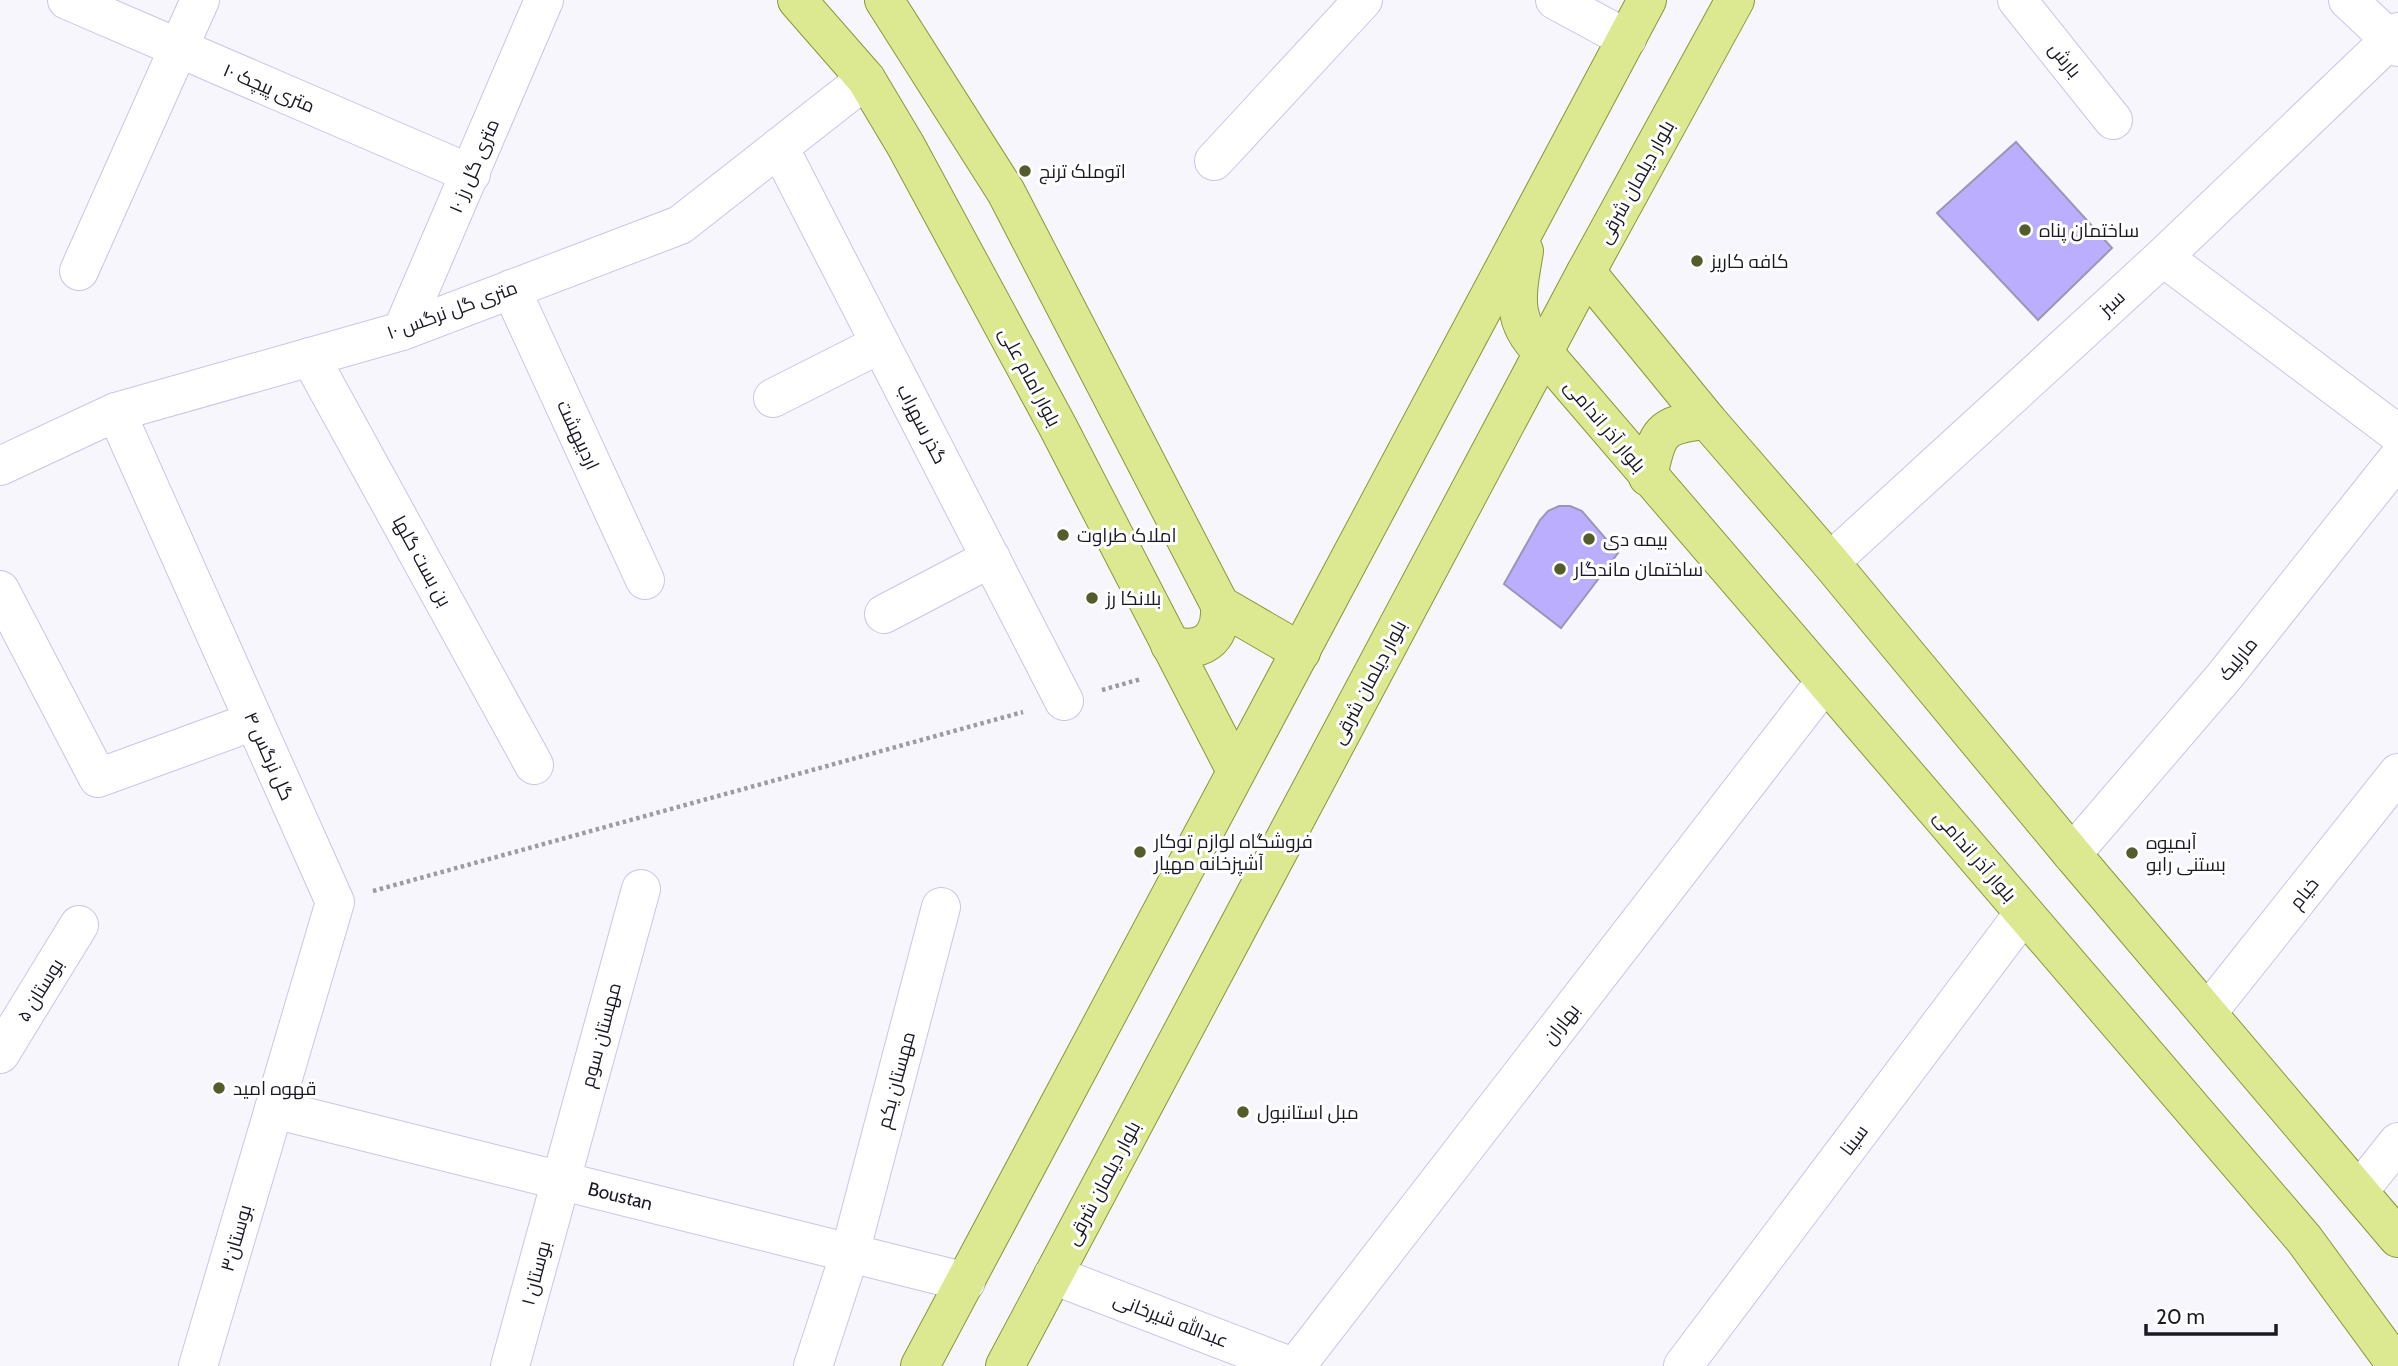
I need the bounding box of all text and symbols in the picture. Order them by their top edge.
street label: بارش [2044,38,2086,82]
street label: ۱۰ متری پیچک [219,58,318,119]
street label: ۱۰ متری گل رز [444,115,504,217]
street label: بلوار دیلمان شرقی [1593,116,1679,248]
place label: اتوملک ترنج [1039,160,1126,185]
marker: اتوملک ترنج [1017,163,1033,179]
place label: ساختمان پناه [2039,219,2139,243]
marker: ساختمان پناه [2017,222,2033,238]
place label: کافه کاریز [1710,250,1789,273]
marker: کافه کاریز [1689,253,1705,269]
street label: ۱۰ متری گل نرگس [384,276,520,344]
street label: سبز [2094,285,2130,321]
street label: بلوار امام علی [992,323,1066,432]
street label: بلوار آذر اندامی [1559,375,1651,477]
street label: گذر سهراب [892,380,952,468]
street label: اردیبهشت [552,396,604,474]
street label: بن بست گلها [388,511,456,611]
place label: املاک طراوت [1077,524,1177,547]
marker: املاک طراوت [1055,527,1071,543]
place label: بیمه دی [1603,528,1668,551]
marker: بیمه دی [1581,531,1597,547]
place label: ساختمان ماندگار [1573,558,1703,581]
marker: ساختمان ماندگار [1552,561,1568,577]
place label: بلانکا رز [1105,587,1161,610]
marker: بلانکا رز [1084,590,1100,606]
street label: بلوار دیلمان شرقی [1327,616,1411,748]
street label: مارلیک [2214,633,2262,685]
street label: گل نرگس ۴ [239,708,299,804]
street label: بلوار آذر اندامی [1929,805,2021,907]
place label: فروشگاه لوازم توکار آشپزخانه مهیار [1153,830,1313,876]
place label: آبمیوه بستنی رابو [2146,831,2226,876]
marker: فروشگاه لوازم توکار آشپزخانه مهیار [1132,844,1148,860]
marker: آبمیوه بستنی رابو [2124,845,2140,861]
street label: خیام [2284,873,2325,915]
street label: بوستان ۵ [12,954,68,1026]
street label: مهستان سوم [576,980,628,1091]
street label: بهاران [1538,999,1584,1049]
street label: مهستان یکم [872,1029,922,1131]
place label: قهوه امید [233,1077,317,1100]
marker: قهوه امید [211,1080,227,1096]
place label: مبل استانبول [1257,1101,1359,1124]
marker: مبل استانبول [1235,1104,1251,1120]
street label: بلوار دیلمان شرقی [1061,1117,1145,1249]
street label: سینا [1835,1120,1873,1160]
street label: Boustan [586,1176,655,1215]
street label: بوستان۳ [216,1202,256,1274]
street label: بوستان ۱ [516,1238,556,1308]
street label: عبدالله شیرخانی [1110,1287,1232,1352]
scale bar [2146,1292,2276,1336]
text: 20 m [2156,1304,2205,1329]

